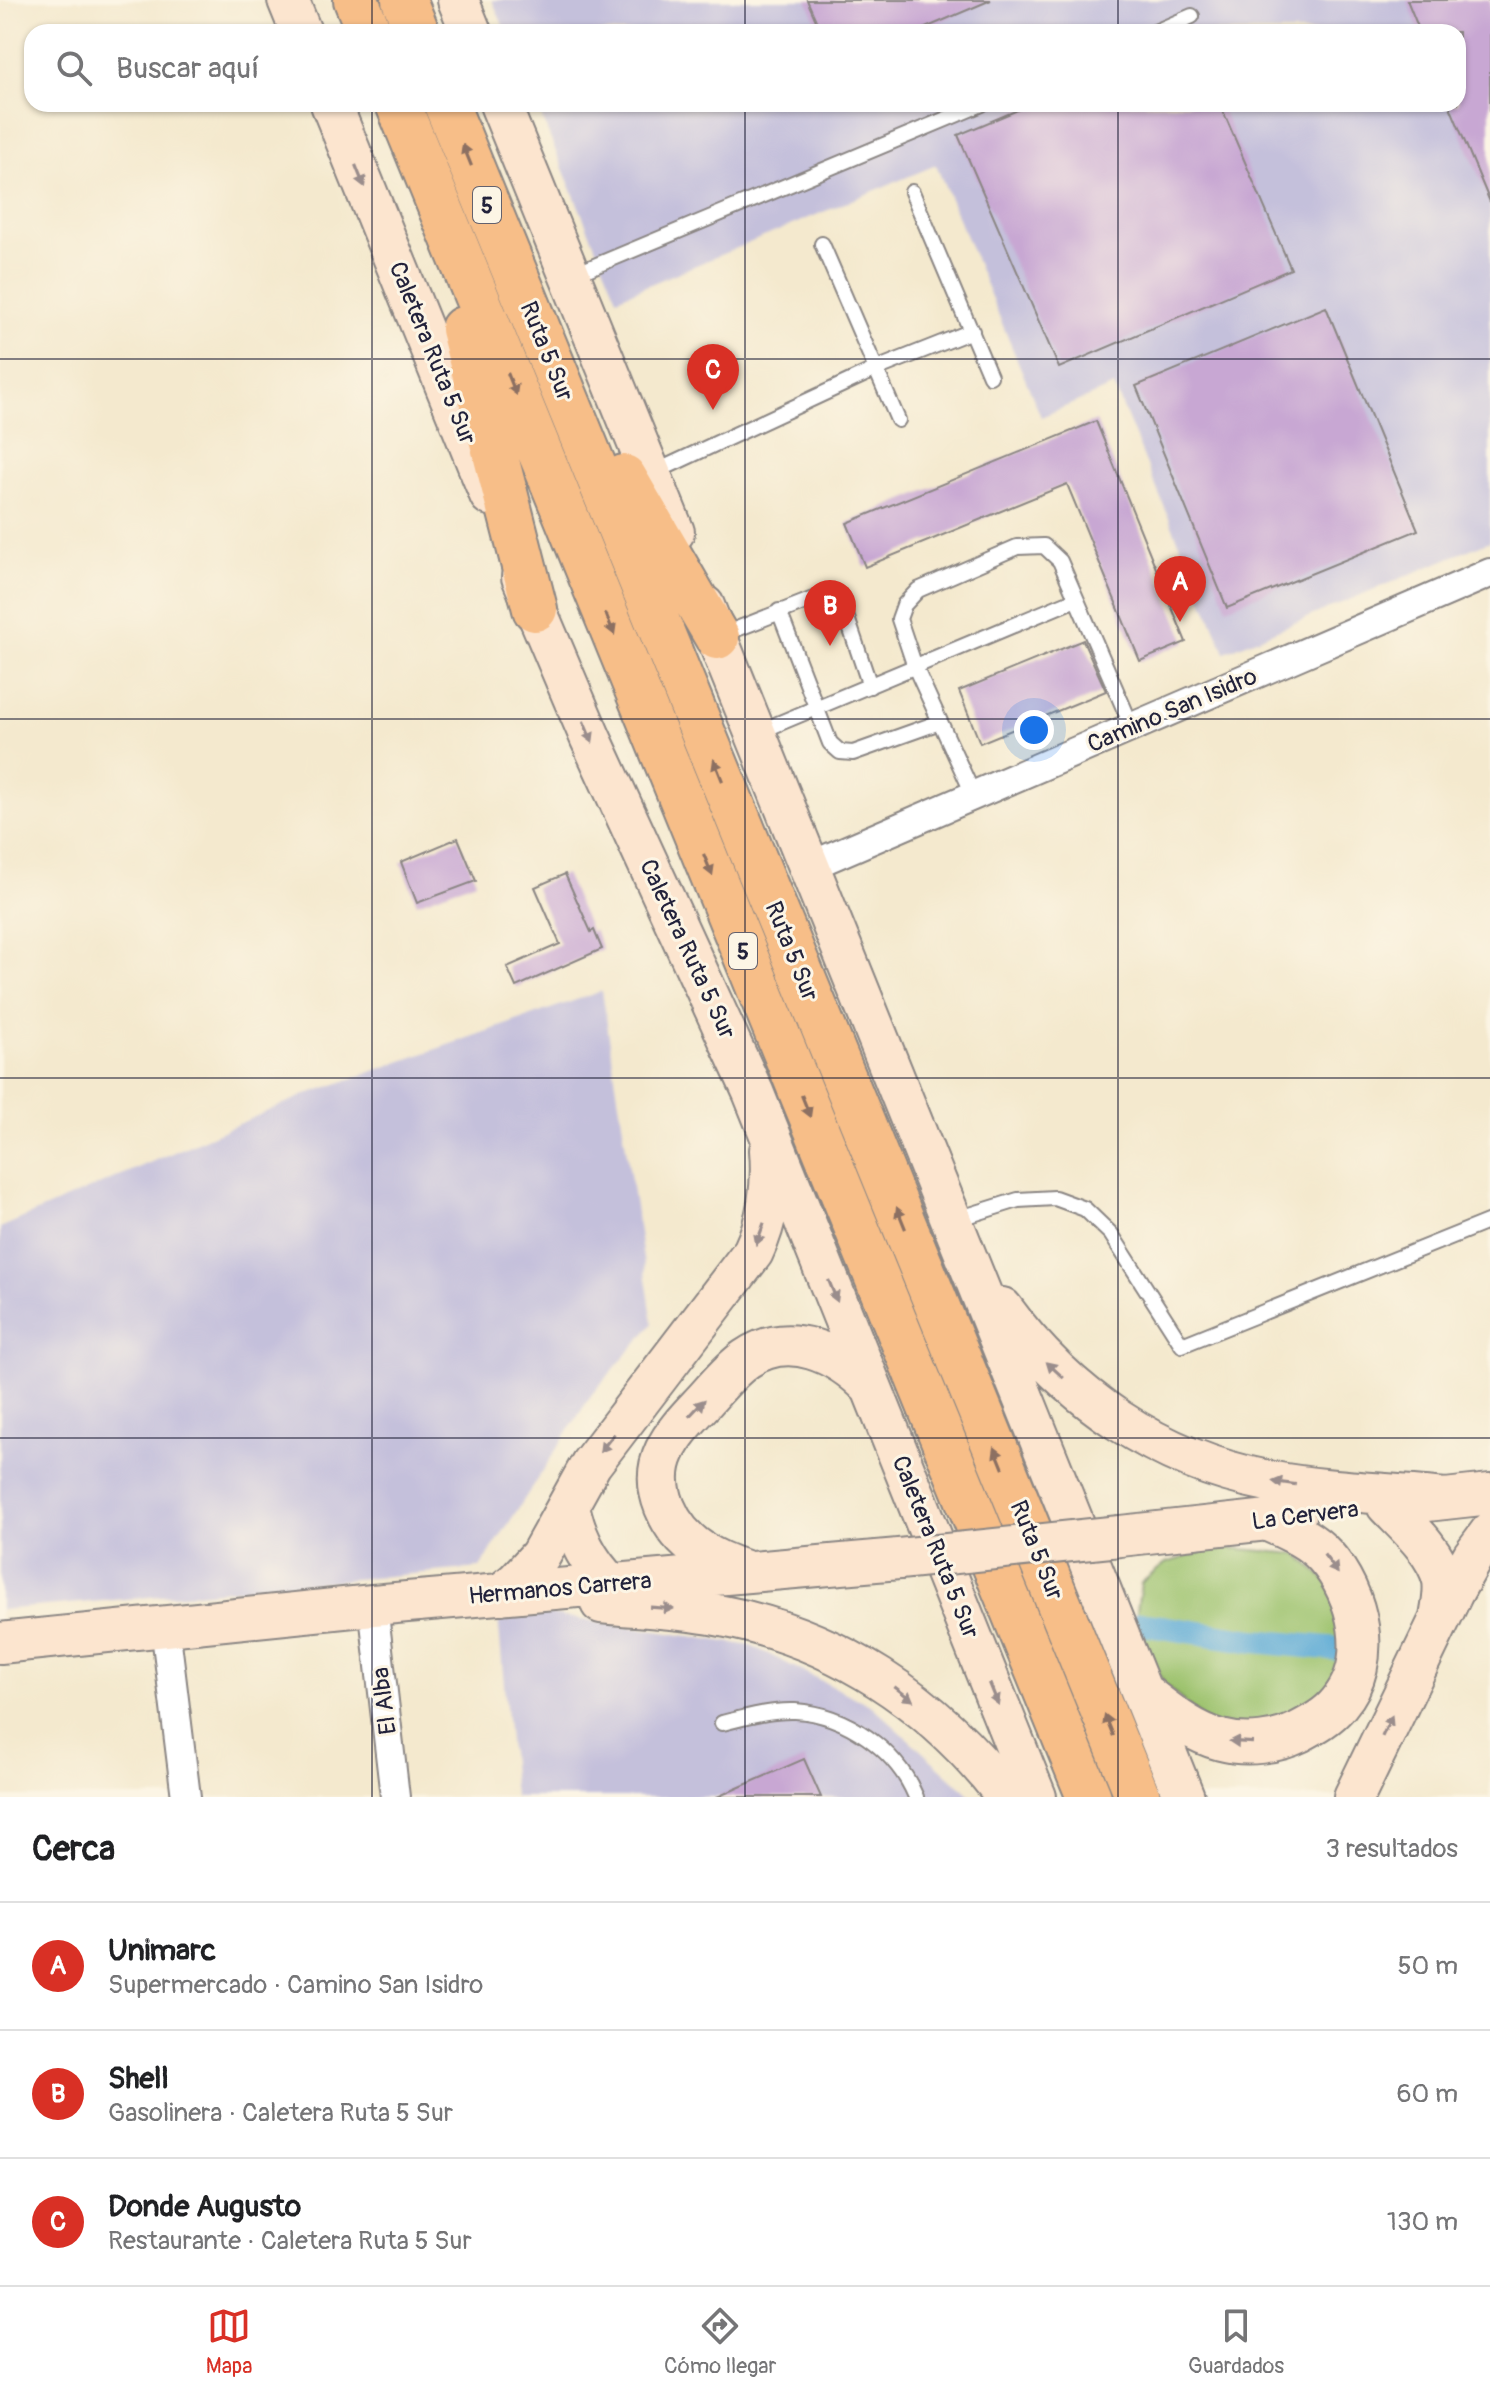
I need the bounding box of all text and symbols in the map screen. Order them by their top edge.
search box [24,24,1466,112]
icon: search [52,46,96,90]
text: Buscar aquí [116,50,259,87]
one-way arrow [460,143,473,167]
one-way arrow [354,164,367,188]
road number: 5 [473,187,501,223]
street label: Caletera Ruta 5 Sur [383,257,483,449]
street label: Ruta 5 Sur [513,297,580,406]
pin: C [687,344,739,410]
one-way arrow [506,372,519,396]
pin: A [1154,556,1206,622]
pin: B [804,580,856,646]
one-way arrow [604,613,617,637]
street label: Camino San Isidro [1083,662,1261,759]
your location [1014,710,1054,750]
one-way arrow [581,720,594,744]
one-way arrow [712,758,725,782]
one-way arrow [702,853,715,877]
street label: Caletera Ruta 5 Sur [634,855,742,1043]
street label: Ruta 5 Sur [758,897,825,1006]
road number: 5 [729,933,757,969]
one-way arrow [800,1094,813,1118]
one-way arrow [894,1206,907,1230]
one-way arrow [754,1222,766,1246]
one-way arrow [827,1279,840,1303]
one-way arrow [1046,1362,1065,1380]
one-way arrow [688,1399,706,1418]
one-way arrow [599,1433,615,1453]
one-way arrow [993,1446,1006,1470]
street label: Caletera Ruta 5 Sur [886,1451,986,1643]
one-way arrow [1271,1476,1296,1489]
street label: La Cervera [1250,1495,1360,1536]
street label: Ruta 5 Sur [1003,1496,1070,1605]
one-way arrow [1322,1554,1338,1575]
street label: Hermanos Carrera [467,1566,653,1611]
one-way arrow [650,1602,675,1615]
street label: El Alba [366,1666,403,1736]
one-way arrow [988,1682,1001,1706]
one-way arrow [894,1686,914,1702]
one-way arrow [1102,1713,1115,1737]
one-way arrow [1381,1715,1394,1738]
one-way arrow [1228,1735,1253,1748]
text: Cerca [32,1828,115,1871]
text: 3 resultados [1326,1833,1458,1865]
text: Unimarc [108,1932,216,1969]
text: A [50,1950,66,1982]
text: 50 m [1397,1950,1458,1982]
text: Supermercado · Camino San Isidro [108,1969,483,2001]
text: Shell [108,2060,169,2097]
text: B [51,2078,65,2110]
text: 60 m [1396,2078,1458,2110]
text: Gasolinera · Caletera Ruta 5 Sur [108,2097,453,2129]
text: Donde Augusto [108,2188,301,2225]
text: C [50,2206,66,2238]
text: 130 m [1387,2206,1458,2238]
text: Restaurante · Caletera Ruta 5 Sur [108,2225,472,2257]
tab: Mapa [206,2304,252,2380]
tab: Cómo llegar [664,2304,776,2380]
tab: Guardados [1188,2304,1284,2380]

